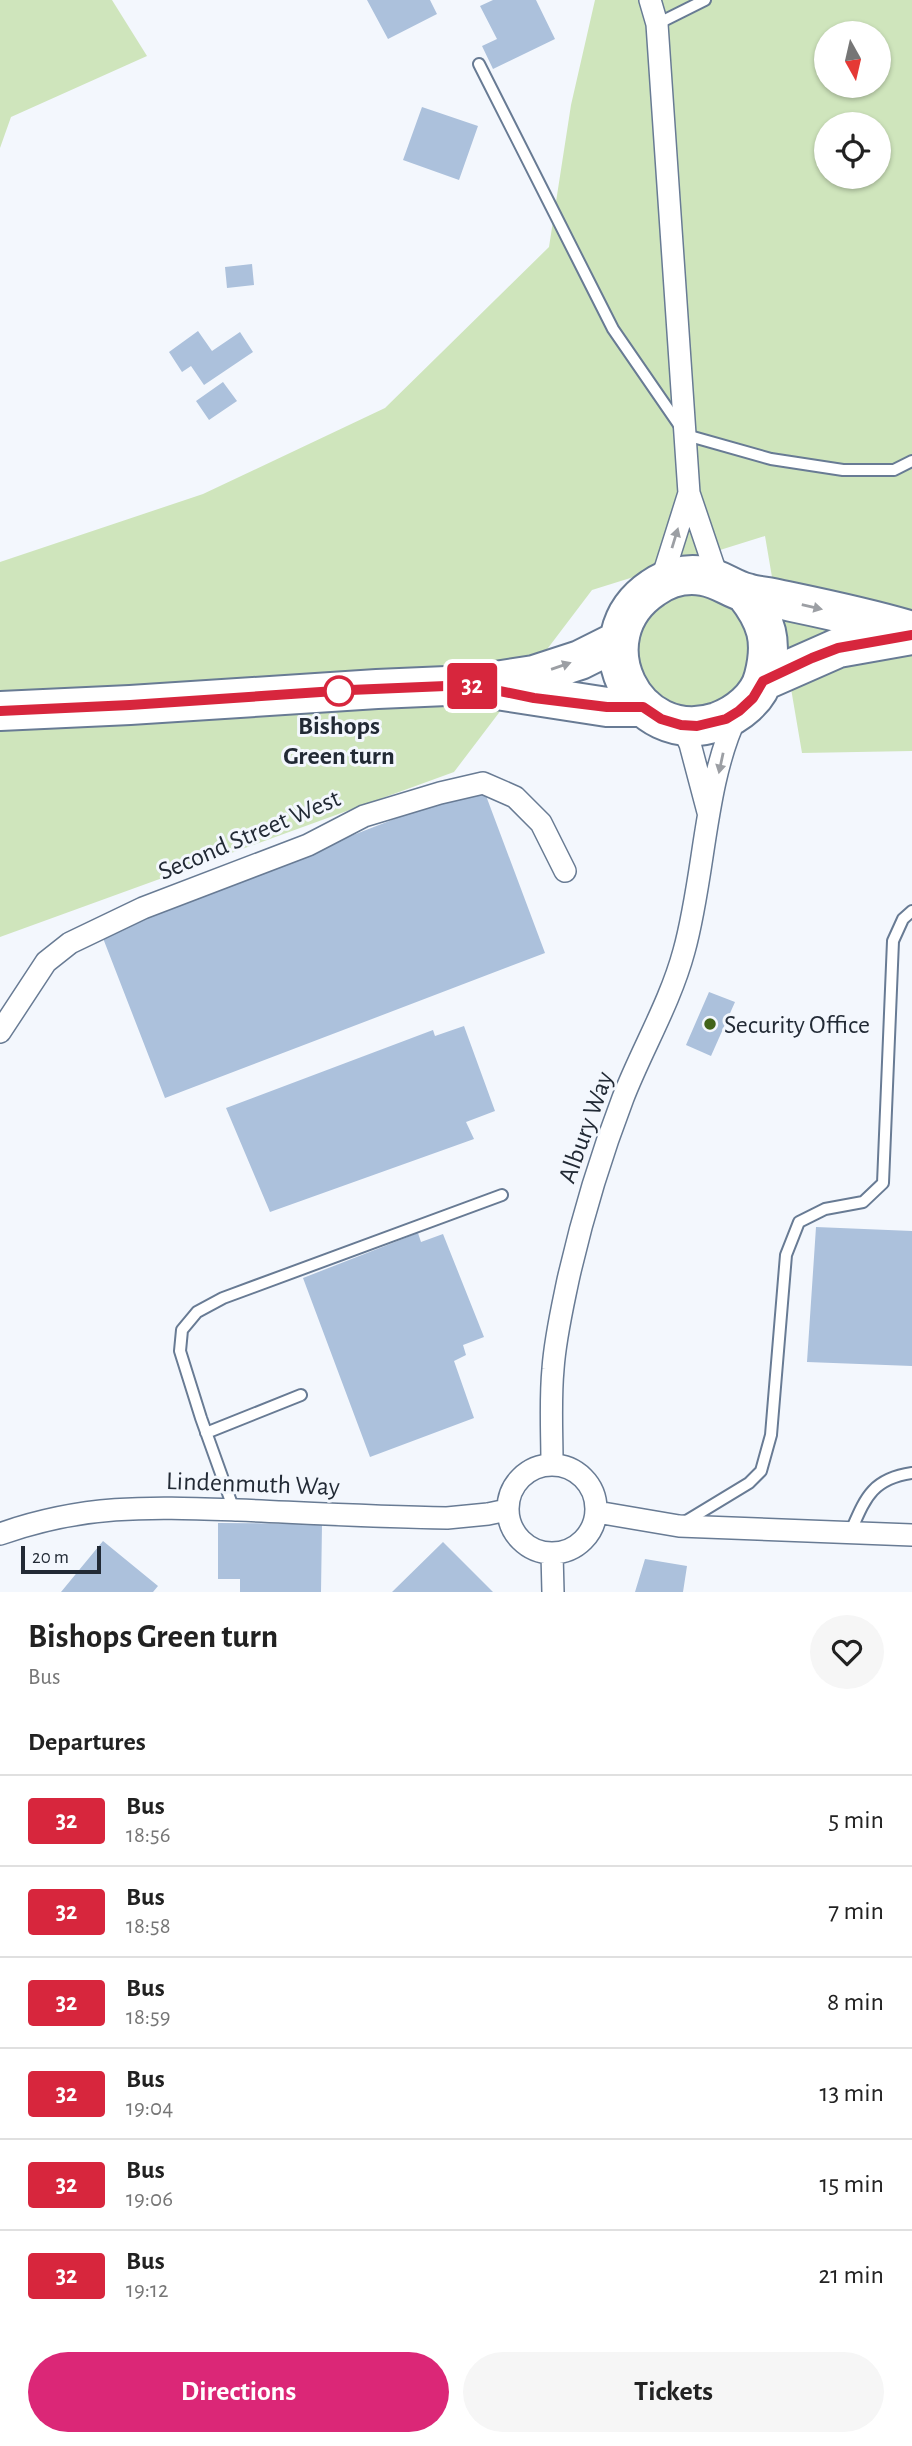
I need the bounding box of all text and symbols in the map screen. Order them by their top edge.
north arrow [814,21,891,98]
map controls [814,21,891,189]
button: locate [814,112,891,189]
one-way arrow [671,527,681,548]
one-way arrow [801,602,823,613]
one-way arrow [551,661,572,671]
line badge: 32 [440,663,504,709]
text: 32 [461,674,483,698]
marker: Bishops Green turn [324,676,354,706]
place label: Bishops Green turn [283,713,395,769]
one-way arrow [715,752,726,774]
street label: Second Street West [155,785,344,885]
place label: Security Office [724,1012,870,1038]
marker: Security Office [702,1016,718,1032]
street label: Albury Way [554,1068,618,1187]
street label: Lindenmuth Way [166,1468,340,1500]
scale bar [21,1543,102,1575]
text: 20 m [32,1548,69,1567]
button: heart [810,1615,884,1689]
text: Bishops Green turn [28,1621,278,1654]
text: Bus [28,1666,61,1689]
text: Departures [28,1729,146,1755]
text: Bus [126,1793,165,1819]
text: 5 min [828,1807,884,1833]
text: 32 [56,1809,77,1833]
text: 18:56 [126,1824,171,1847]
text: Bus [126,1884,165,1910]
text: 7 min [828,1898,884,1924]
text: 32 [56,1900,77,1924]
text: 18:58 [126,1915,171,1938]
text: Bus [126,1975,165,2001]
text: 8 min [827,1989,884,2015]
text: 32 [56,1991,77,2015]
text: 18:59 [126,2006,171,2029]
text: Bus [126,2066,165,2092]
text: 13 min [820,2080,884,2106]
text: 32 [56,2082,77,2106]
text: 19:04 [126,2097,173,2120]
text: Bus [126,2157,165,2183]
text: 15 min [819,2171,884,2197]
text: 32 [56,2173,77,2197]
text: 19:06 [126,2188,173,2211]
text: Bus [126,2248,165,2274]
text: 21 min [818,2262,884,2288]
text: 32 [56,2264,77,2288]
text: 19:12 [126,2279,168,2302]
button: Directions [28,2352,449,2432]
button: Tickets [463,2352,884,2432]

